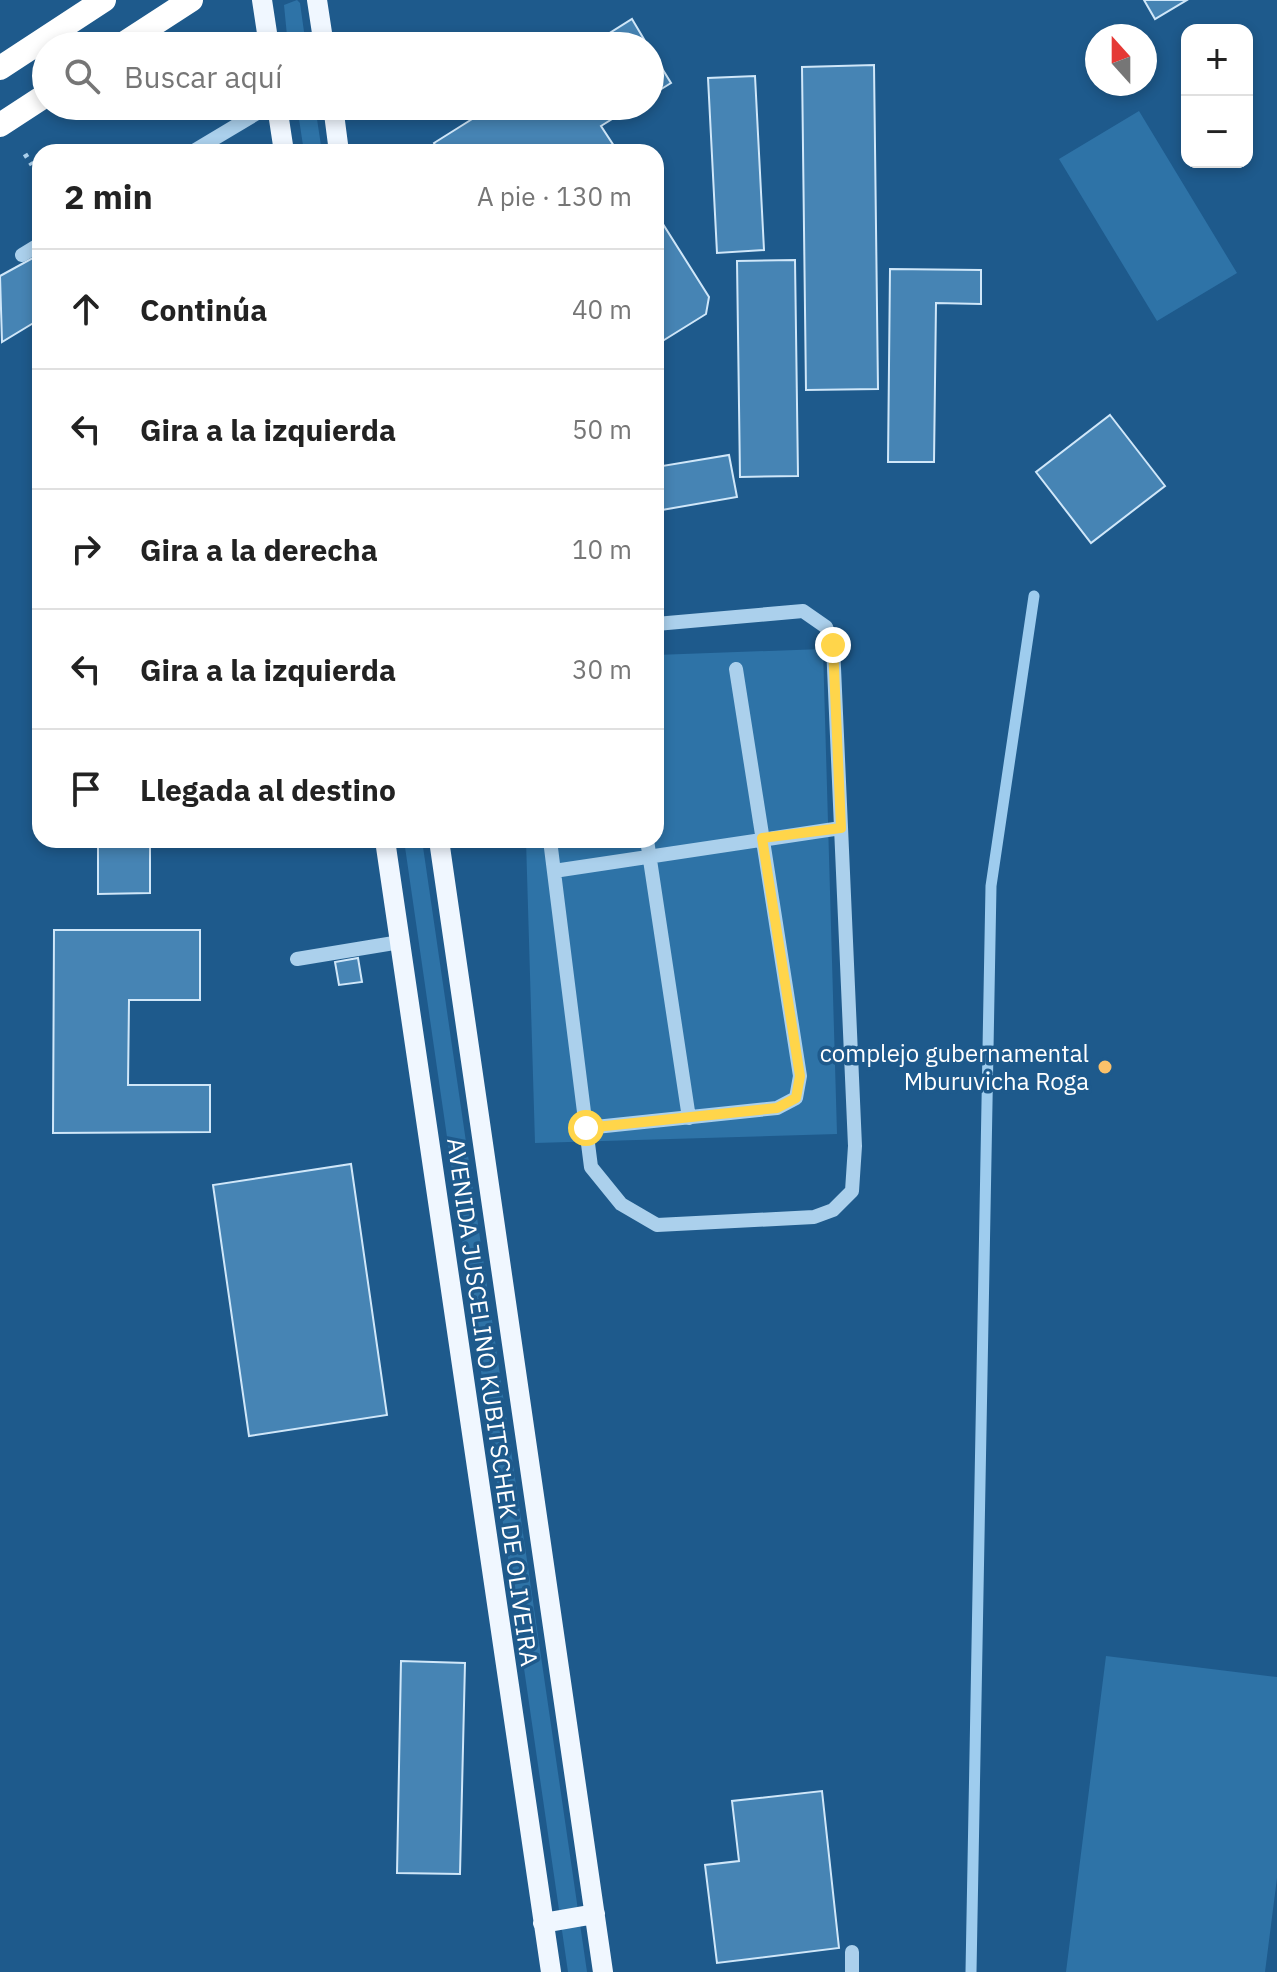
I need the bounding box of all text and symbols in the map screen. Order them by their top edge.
north arrow [1085,24,1157,96]
map controls [1181,24,1253,168]
button: + [1181,24,1253,96]
search box [32,32,664,120]
icon: search [60,54,104,98]
text: Buscar aquí [124,57,282,96]
button: − [1181,96,1253,168]
text: 2 min [64,174,153,218]
text: A pie · 130 m [477,179,632,213]
icon: ahead [64,287,108,331]
text: Continúa [140,290,267,329]
text: 40 m [572,292,632,326]
icon: left [64,407,108,451]
text: Gira a la izquierda [140,410,396,449]
text: 50 m [572,412,632,446]
icon: right [64,527,108,571]
text: Gira a la derecha [140,530,378,569]
text: 10 m [572,532,632,566]
route end [815,627,851,663]
icon: left [64,647,108,691]
text: Gira a la izquierda [140,650,396,689]
text: 30 m [572,652,632,686]
icon: arrive [64,767,108,811]
text: Llegada al destino [140,770,396,809]
place label: complejo gubernamental Mburuvicha Roga [820,1037,1089,1097]
marker: complejo gubernamental Mburuvicha Roga [1096,1058,1114,1076]
route start [568,1110,604,1146]
street label: AVENIDA JUSCELINO KUBITSCHEK DE OLIVEIRA [440,1136,546,1668]

